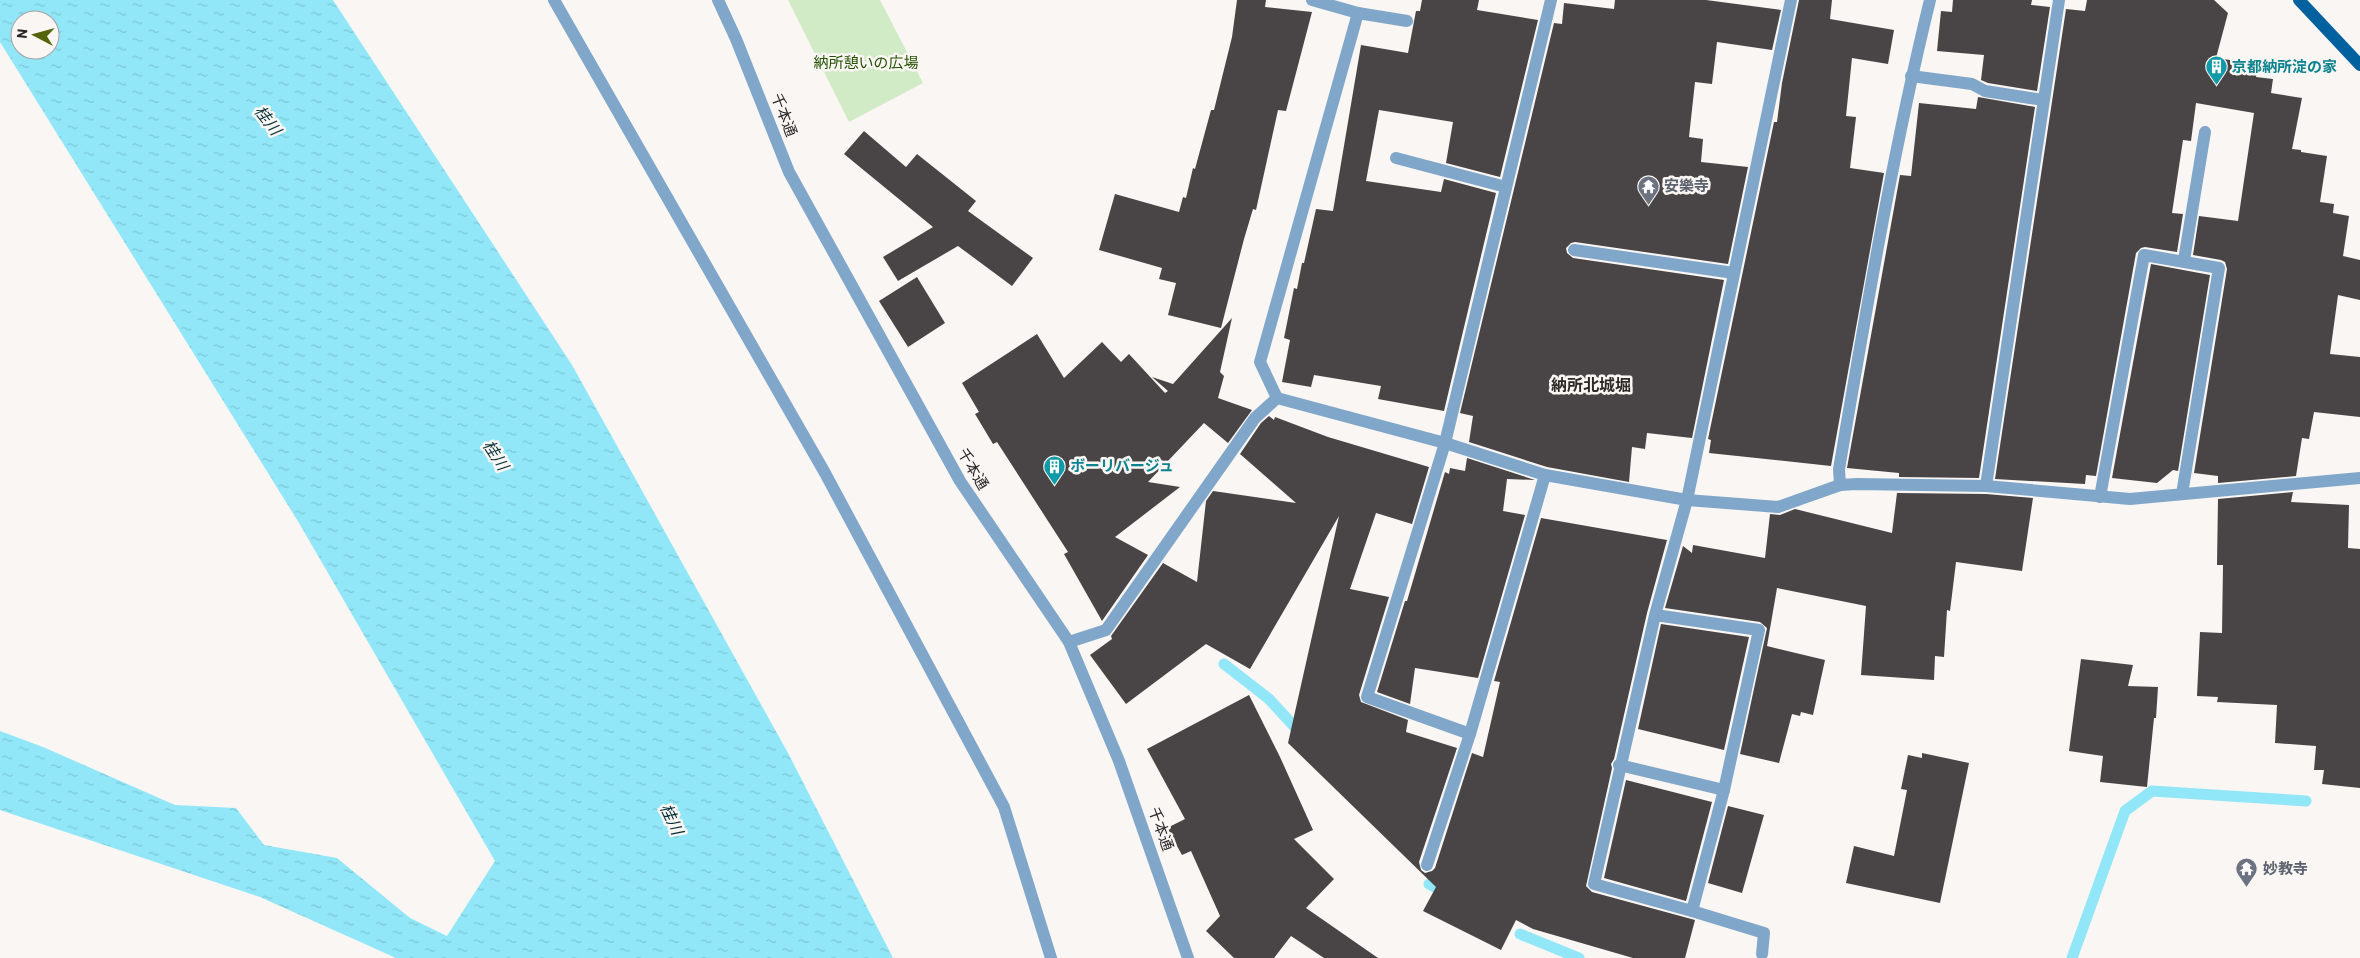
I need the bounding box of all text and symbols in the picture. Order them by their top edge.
north arrow [10,10,60,60]
text: N [13,28,31,39]
park label: 納所憩いの広場 [813,53,919,71]
building icon: 京都納所淀の家 [2204,55,2228,86]
place label: 京都納所淀の家 [2232,57,2337,75]
street label: 千本通 [768,90,801,139]
water label: 桂川 [251,101,287,140]
temple icon: 安樂寺 [1636,174,1660,205]
place label: 安樂寺 [1664,176,1709,194]
district label: 納所北城堀 [1551,375,1631,394]
water label: 桂川 [480,436,514,475]
street label: 千本通 [955,445,993,492]
building icon: ボーリバージュ [1042,454,1066,485]
place label: ボーリバージュ [1070,456,1174,474]
water label: 桂川 [657,800,689,839]
street label: 千本通 [1146,804,1178,853]
temple icon: 妙教寺 [2235,857,2259,888]
place label: 妙教寺 [2263,859,2308,877]

